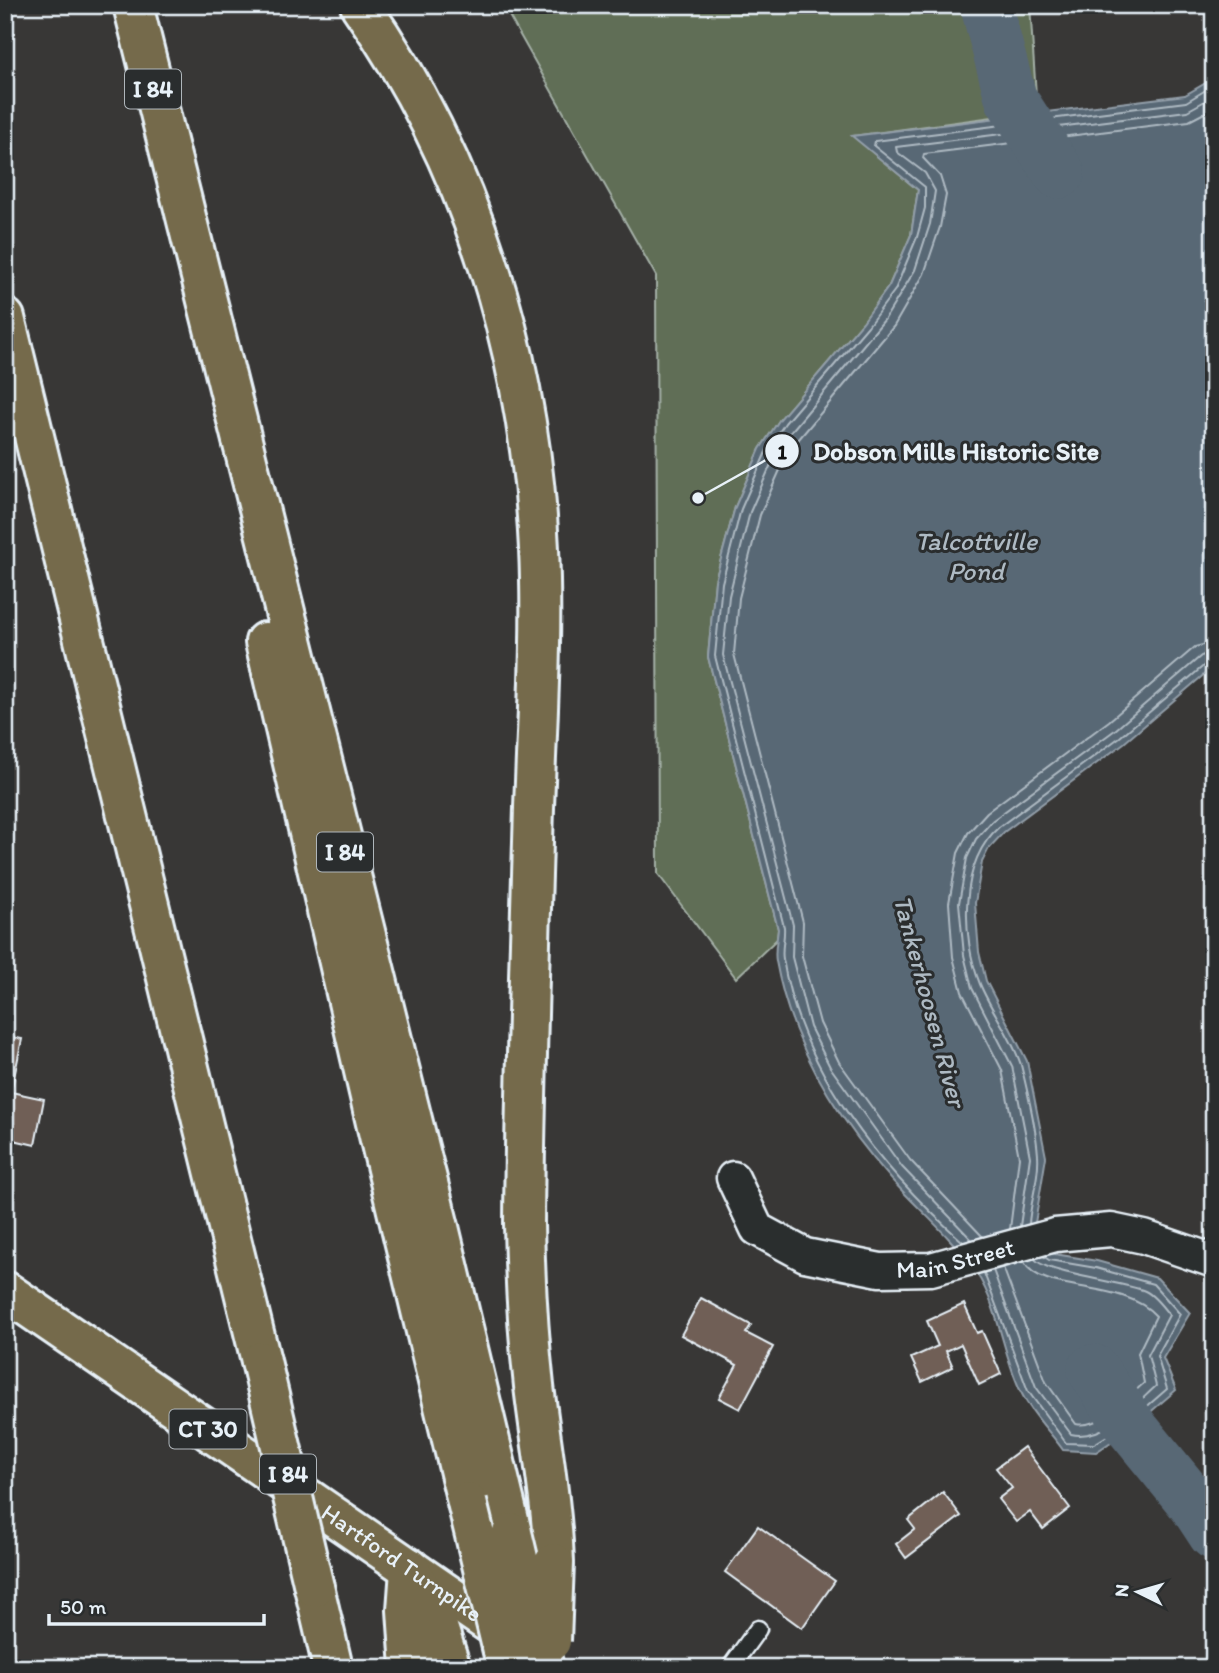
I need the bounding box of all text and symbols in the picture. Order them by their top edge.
road number: I 84 [125,69,181,108]
callout: Dobson Mills Historic Site [764,428,1113,475]
text: Dobson Mills Historic Site [813,435,1099,467]
text: 1 [777,439,787,464]
water label: Talcottville Pond [915,525,1039,587]
road number: I 84 [317,832,373,872]
water label: Tankerhoosen River [886,892,974,1113]
street label: Main Street [896,1232,1017,1284]
road number: CT 30 [170,1410,246,1448]
road number: I 84 [260,1455,316,1494]
street label: Hartford Turnpike [316,1497,488,1628]
north arrow [1104,1558,1174,1628]
scale bar [49,1582,264,1626]
text: N [1110,1583,1134,1598]
text: 50 m [60,1594,107,1619]

